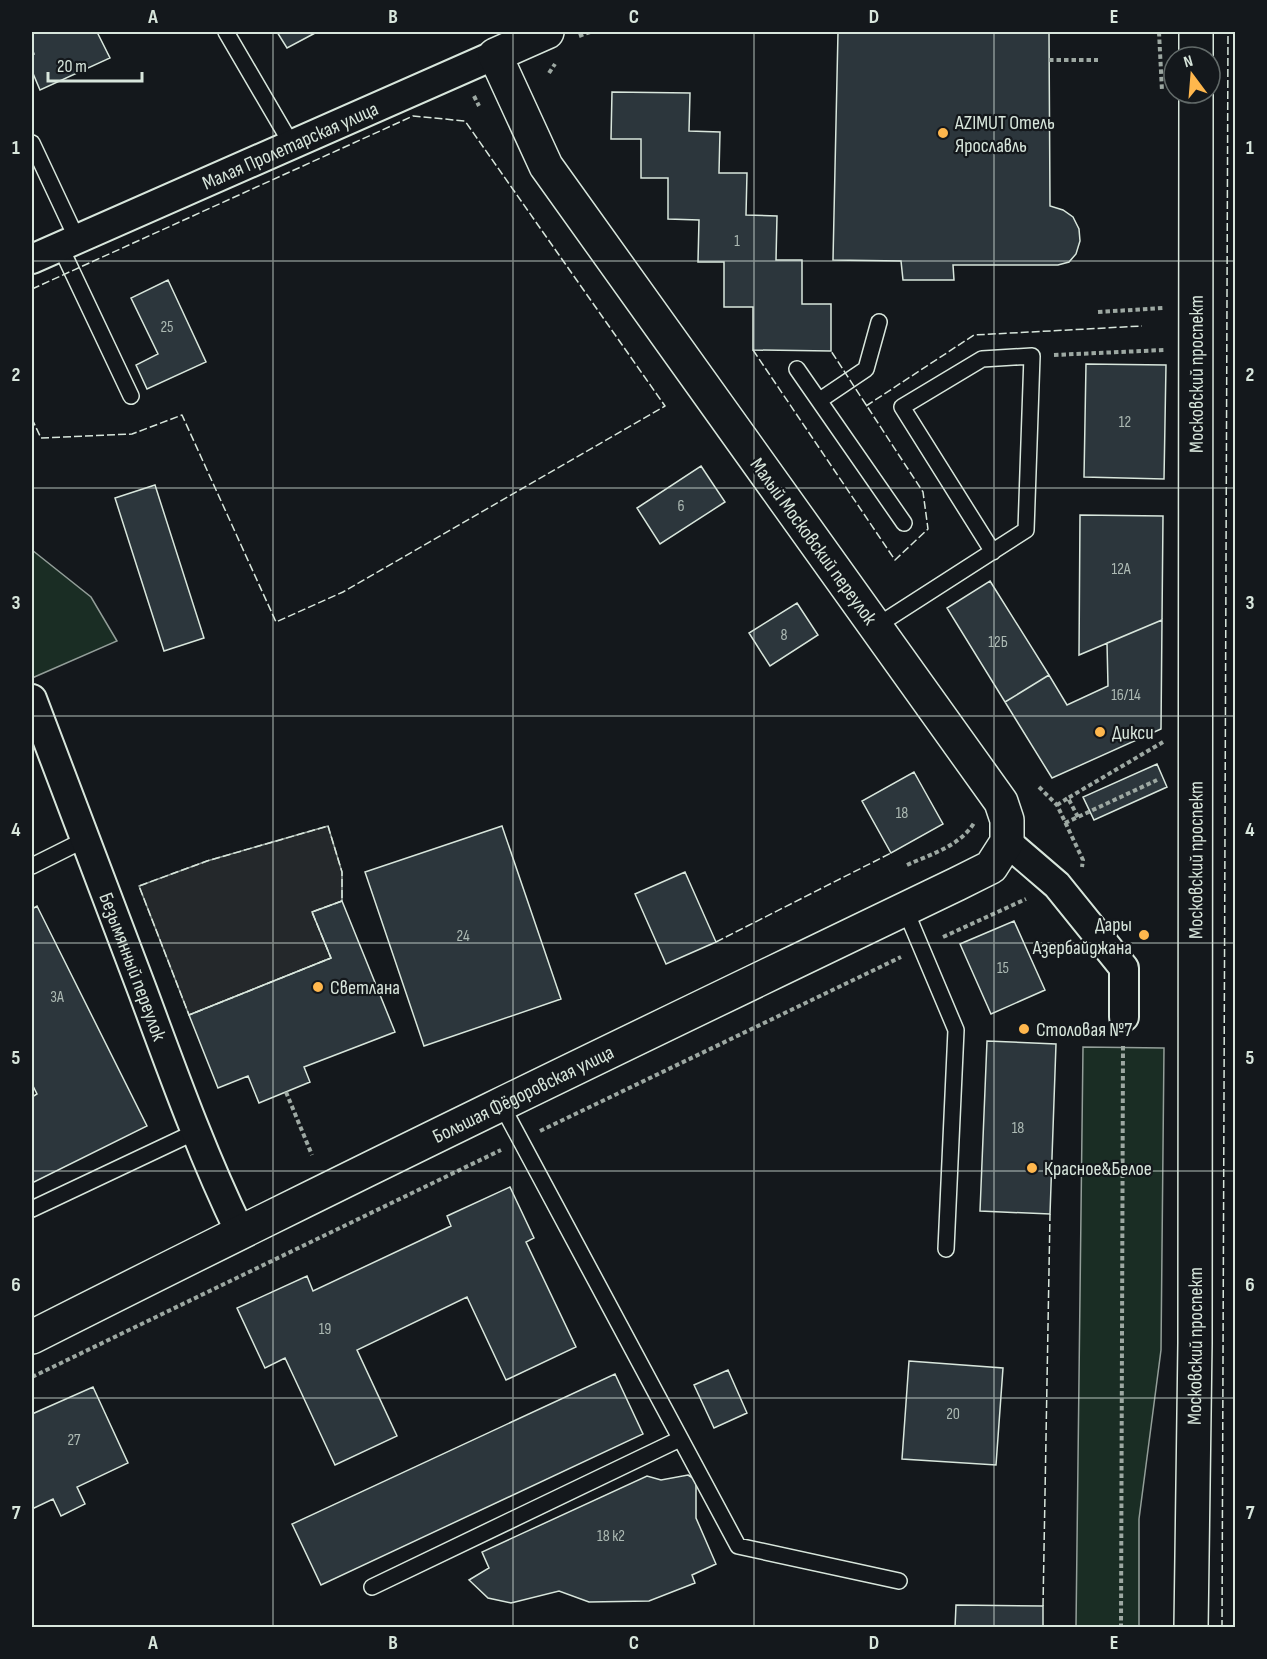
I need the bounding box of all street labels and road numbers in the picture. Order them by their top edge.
street label: Малая Пролетарская улица [199,97,382,195]
street label: Московский проспект [1185,295,1209,453]
street label: Малый Московский переулок [745,453,882,630]
street label: Московский проспект [1184,781,1208,939]
street label: Безымянный переулок [93,889,171,1045]
street label: Большая Фёдоровская улица [429,1040,618,1149]
street label: Московский проспект [1183,1267,1208,1425]

